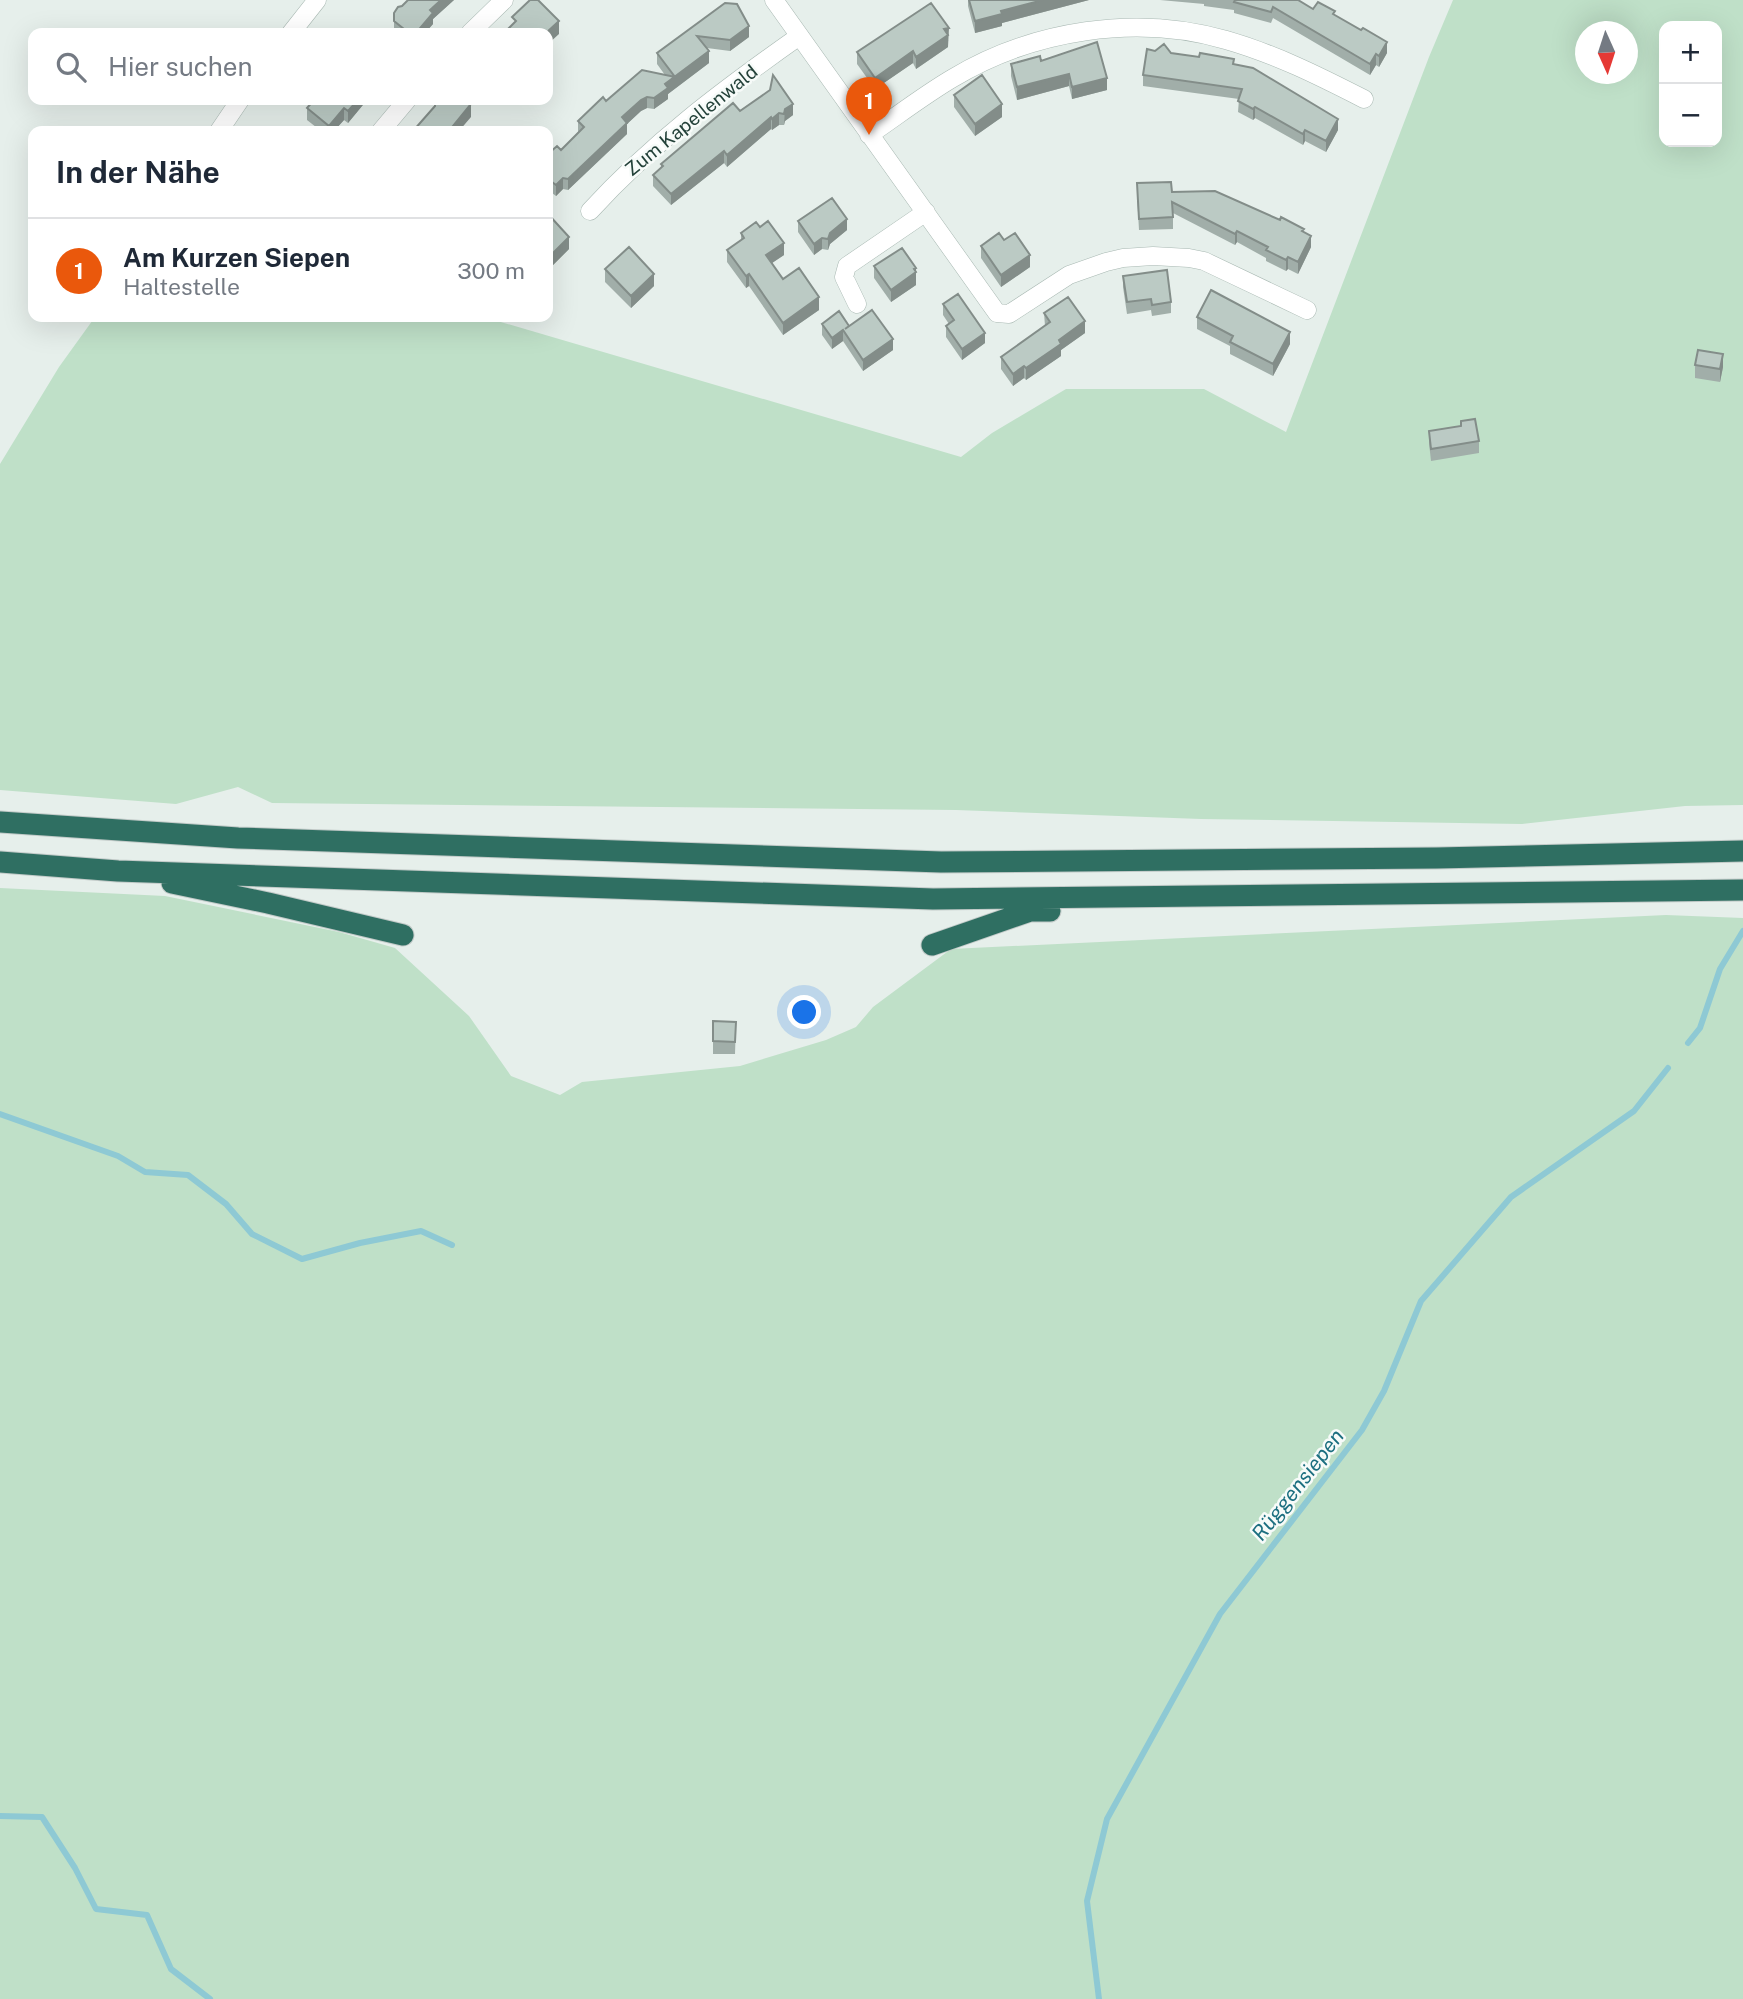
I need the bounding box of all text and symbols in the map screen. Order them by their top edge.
north arrow [1575,21,1638,84]
map controls [1659,21,1722,147]
button: + [1659,21,1722,84]
search box [28,28,553,105]
icon: search [52,48,90,86]
text: Hier suchen [108,51,253,82]
street label: Zum Kapellenwald [621,60,761,180]
pin: 1 [846,77,892,135]
button: − [1659,84,1722,147]
text: In der Nähe [56,154,220,190]
text: Am Kurzen Siepen [123,242,350,273]
text: 1 [74,257,84,284]
text: 300 m [457,257,525,284]
text: Haltestelle [123,273,240,300]
your location [787,995,821,1029]
water label: Rüggensiepen [1246,1424,1349,1545]

